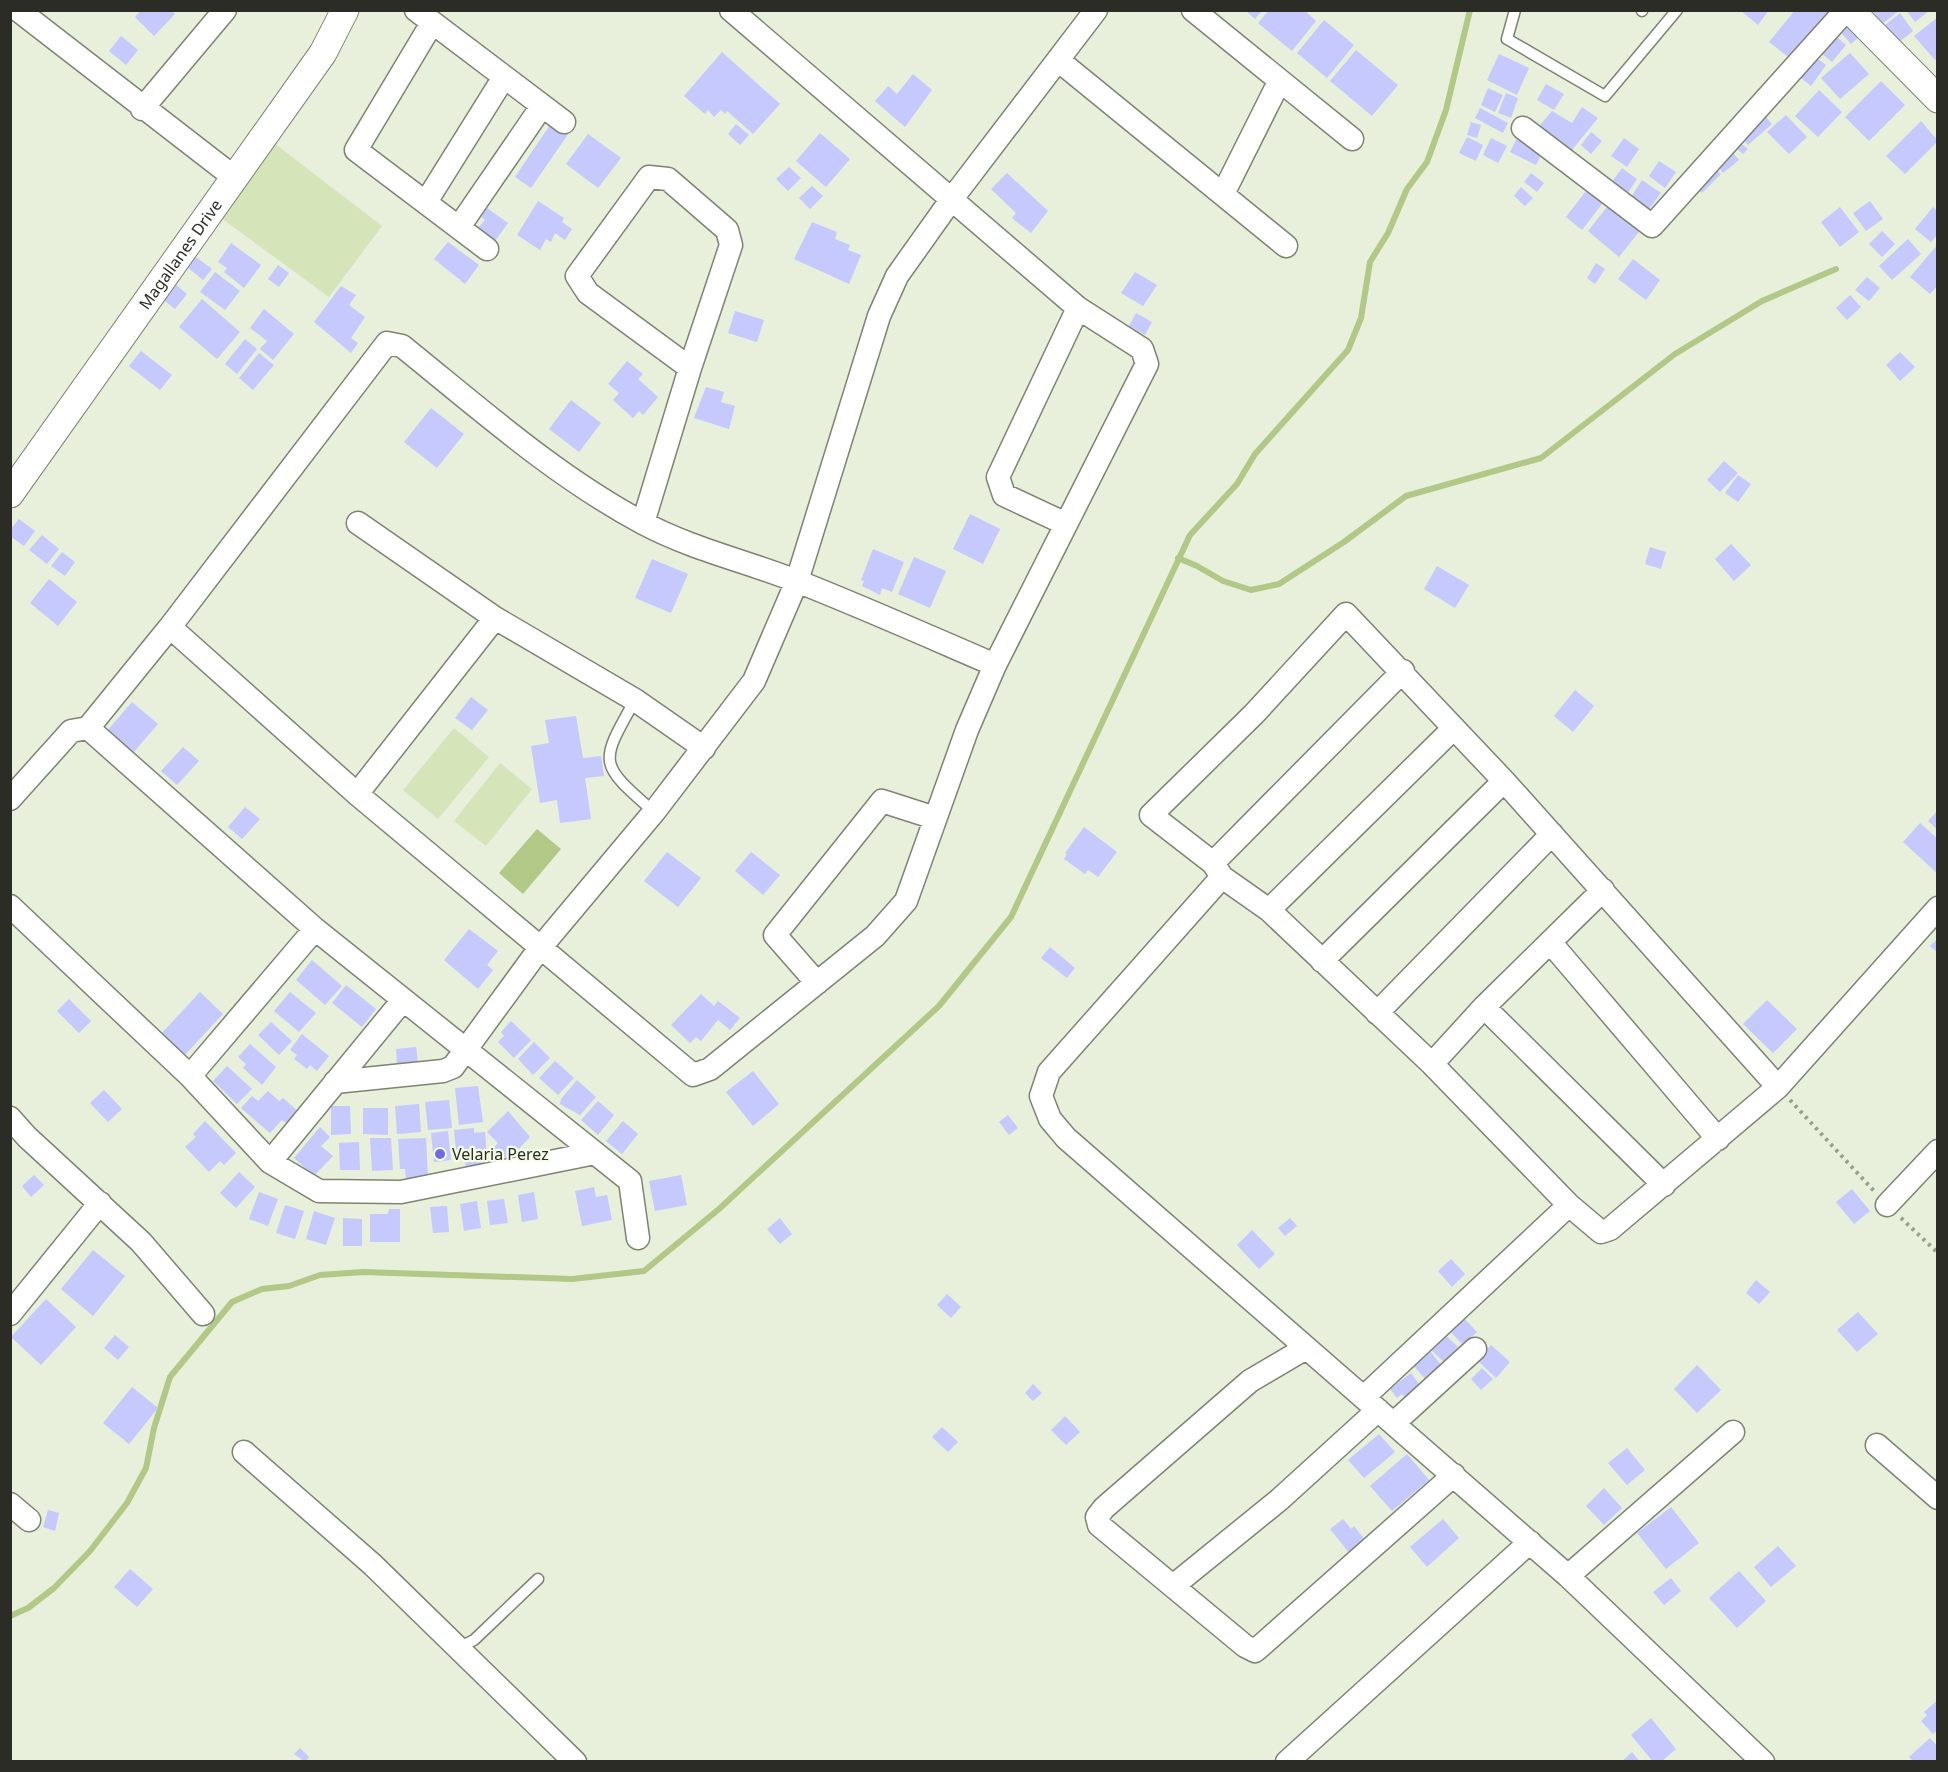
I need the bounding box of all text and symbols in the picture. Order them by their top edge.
street label: Magallanes Drive [134,195,227,314]
place label: Velaria Perez [452,1143,549,1165]
marker: Velaria Perez [433,1147,447,1161]

